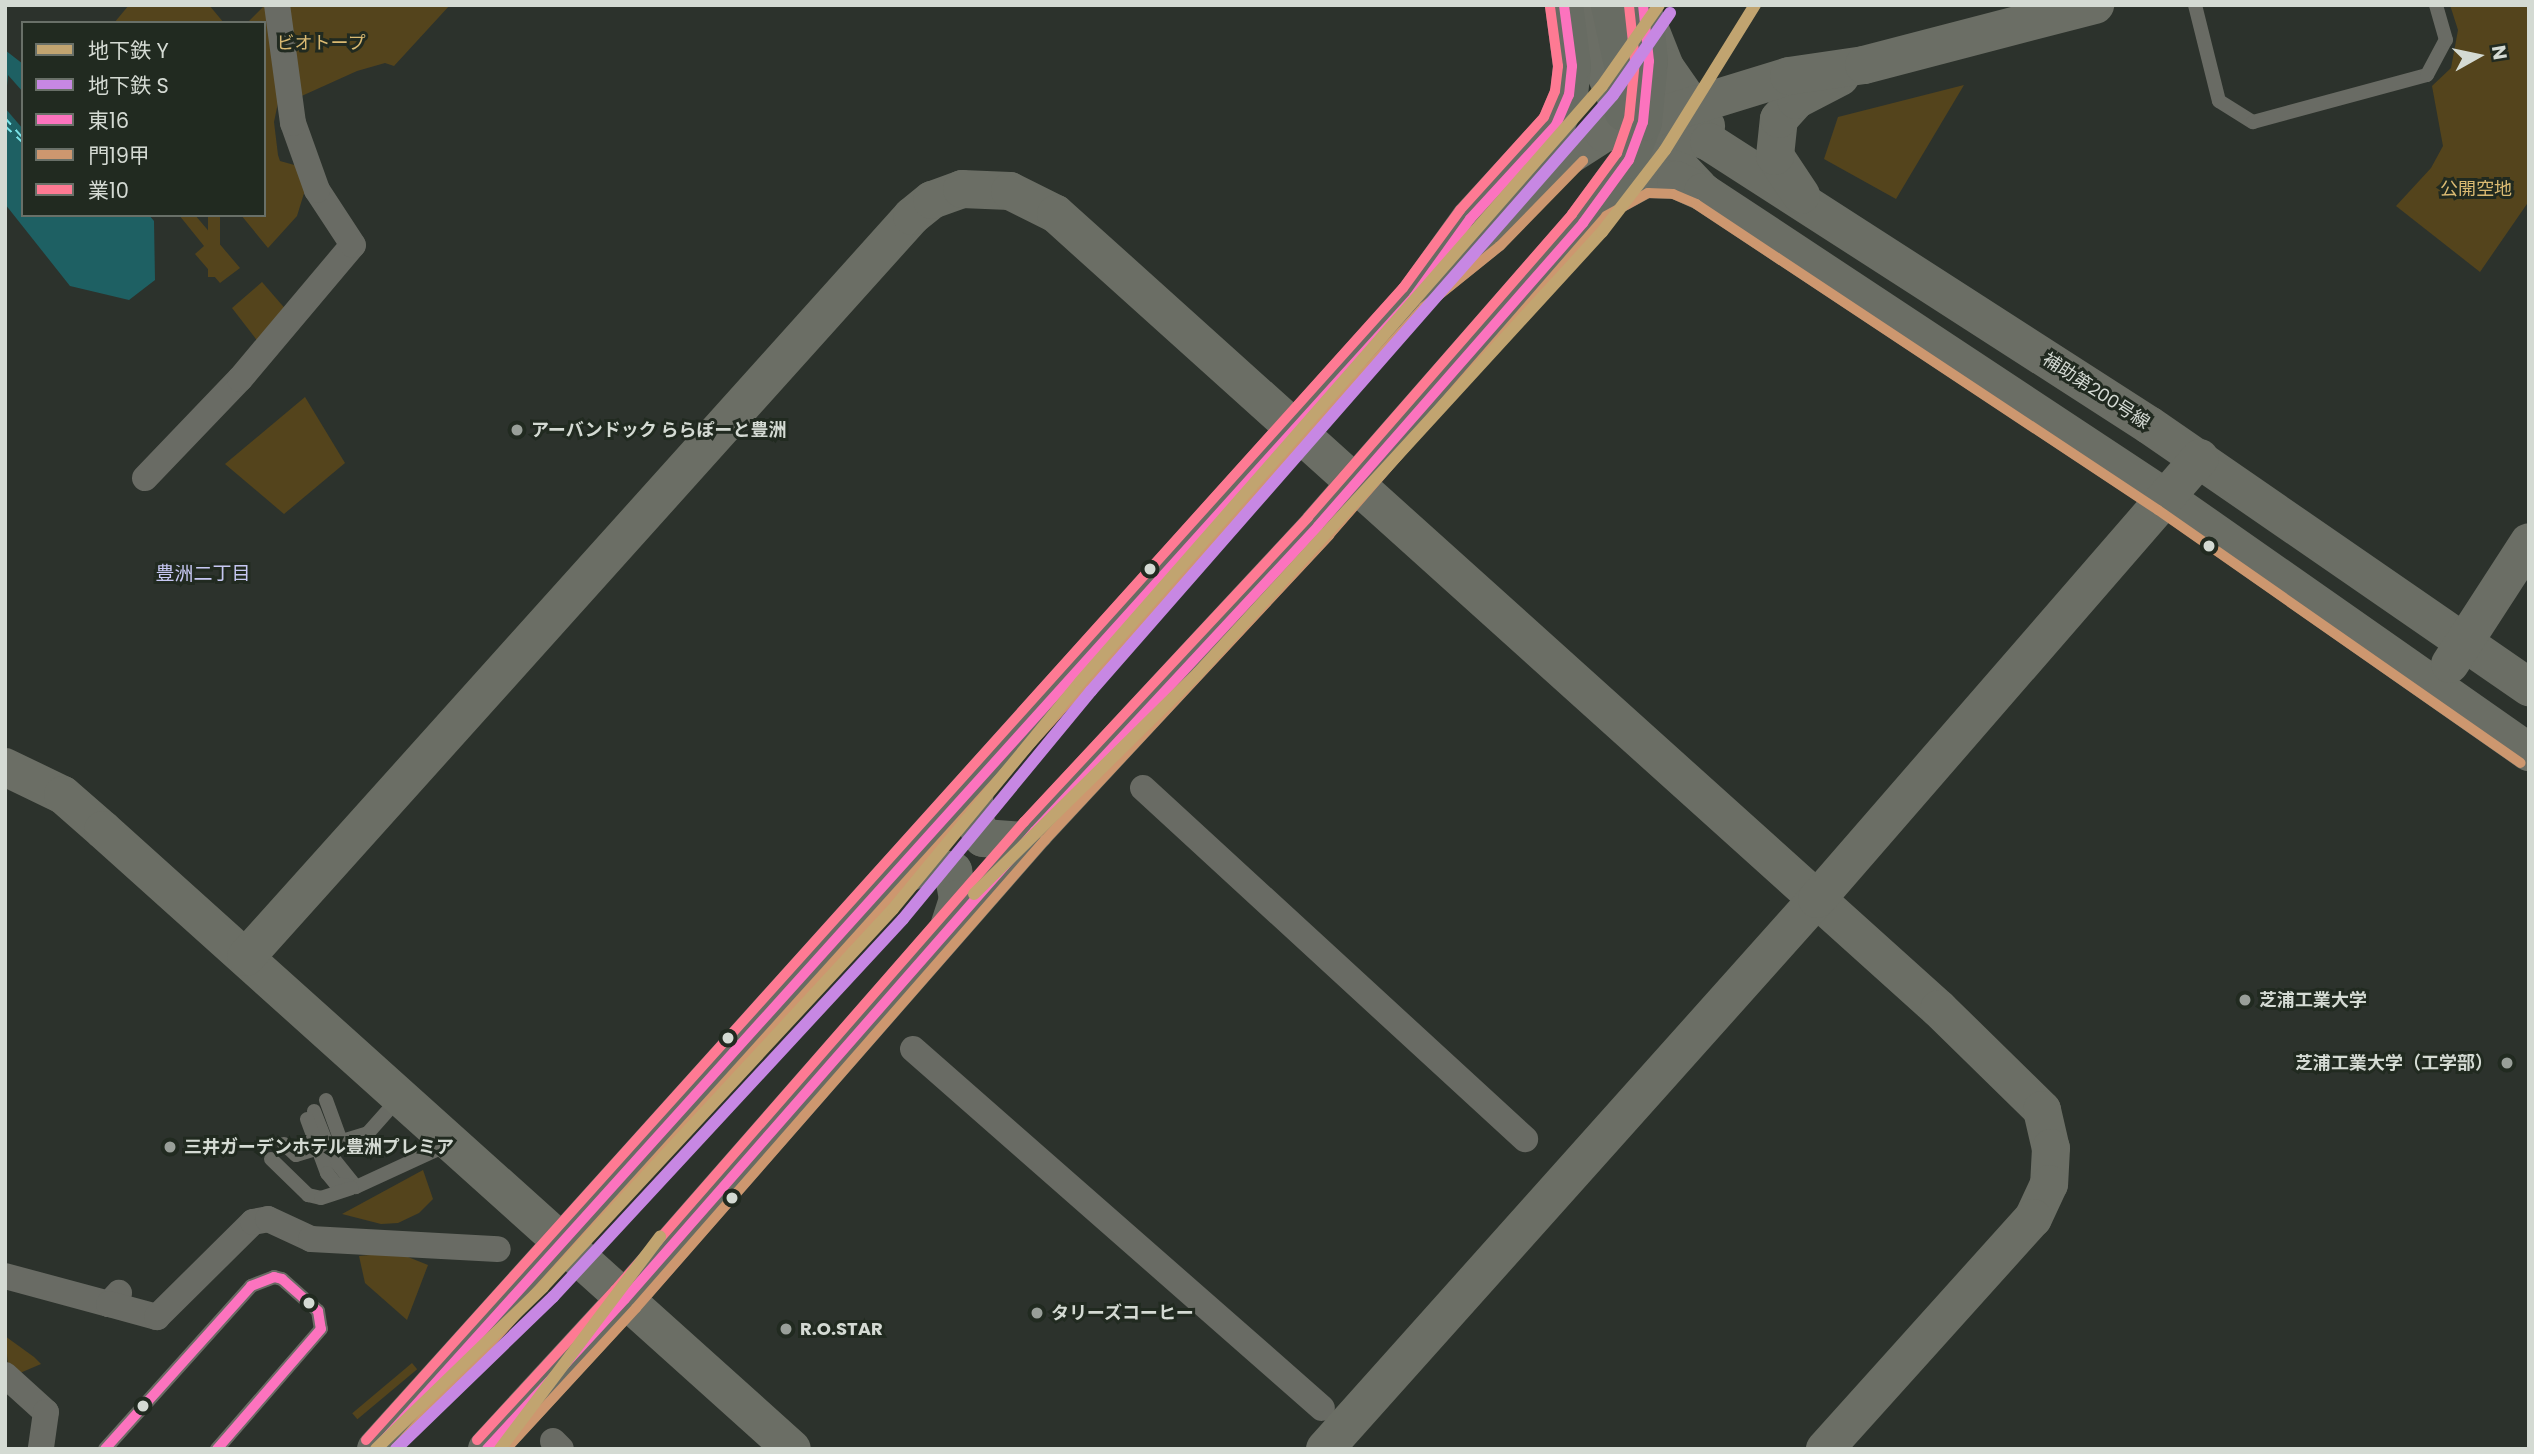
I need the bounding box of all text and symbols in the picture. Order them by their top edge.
legend [21,21,266,217]
north arrow [2443,21,2513,91]
park label: ビオトープ [276,32,366,54]
text: 地下鉄 Y [88,36,169,65]
text: N [2485,43,2514,62]
text: 地下鉄 S [88,71,169,100]
text: 東16 [88,106,129,135]
text: 門19甲 [88,141,150,170]
text: 業10 [88,176,129,205]
park label: 公開空地 [2440,178,2512,200]
street label: 補助第200号線 [2039,348,2153,434]
place label: アーバンドック ららぽーと豊洲 [531,419,786,441]
marker: アーバンドック ららぽーと豊洲 [509,422,525,438]
unlabelled marker [2202,539,2216,553]
unlabelled marker [1143,562,1157,576]
district label: 豊洲二丁目 [156,563,250,585]
place label: 芝浦工業大学 [2259,989,2367,1011]
marker: 芝浦工業大学 [2237,992,2253,1008]
unlabelled marker [721,1031,735,1045]
place label: 芝浦工業大学（工学部） [2295,1052,2493,1074]
marker: 芝浦工業大学（工学部） [2499,1055,2515,1071]
place label: 三井ガーデンホテル豊洲プレミア [184,1136,454,1158]
marker: 三井ガーデンホテル豊洲プレミア [162,1139,178,1155]
unlabelled marker [725,1191,739,1205]
unlabelled marker [302,1296,316,1310]
place label: タリーズコーヒー [1051,1302,1195,1324]
marker: タリーズコーヒー [1029,1305,1045,1321]
place label: R.O.STAR [800,1318,883,1340]
marker: R.O.STAR [778,1321,794,1337]
unlabelled marker [136,1399,150,1413]

